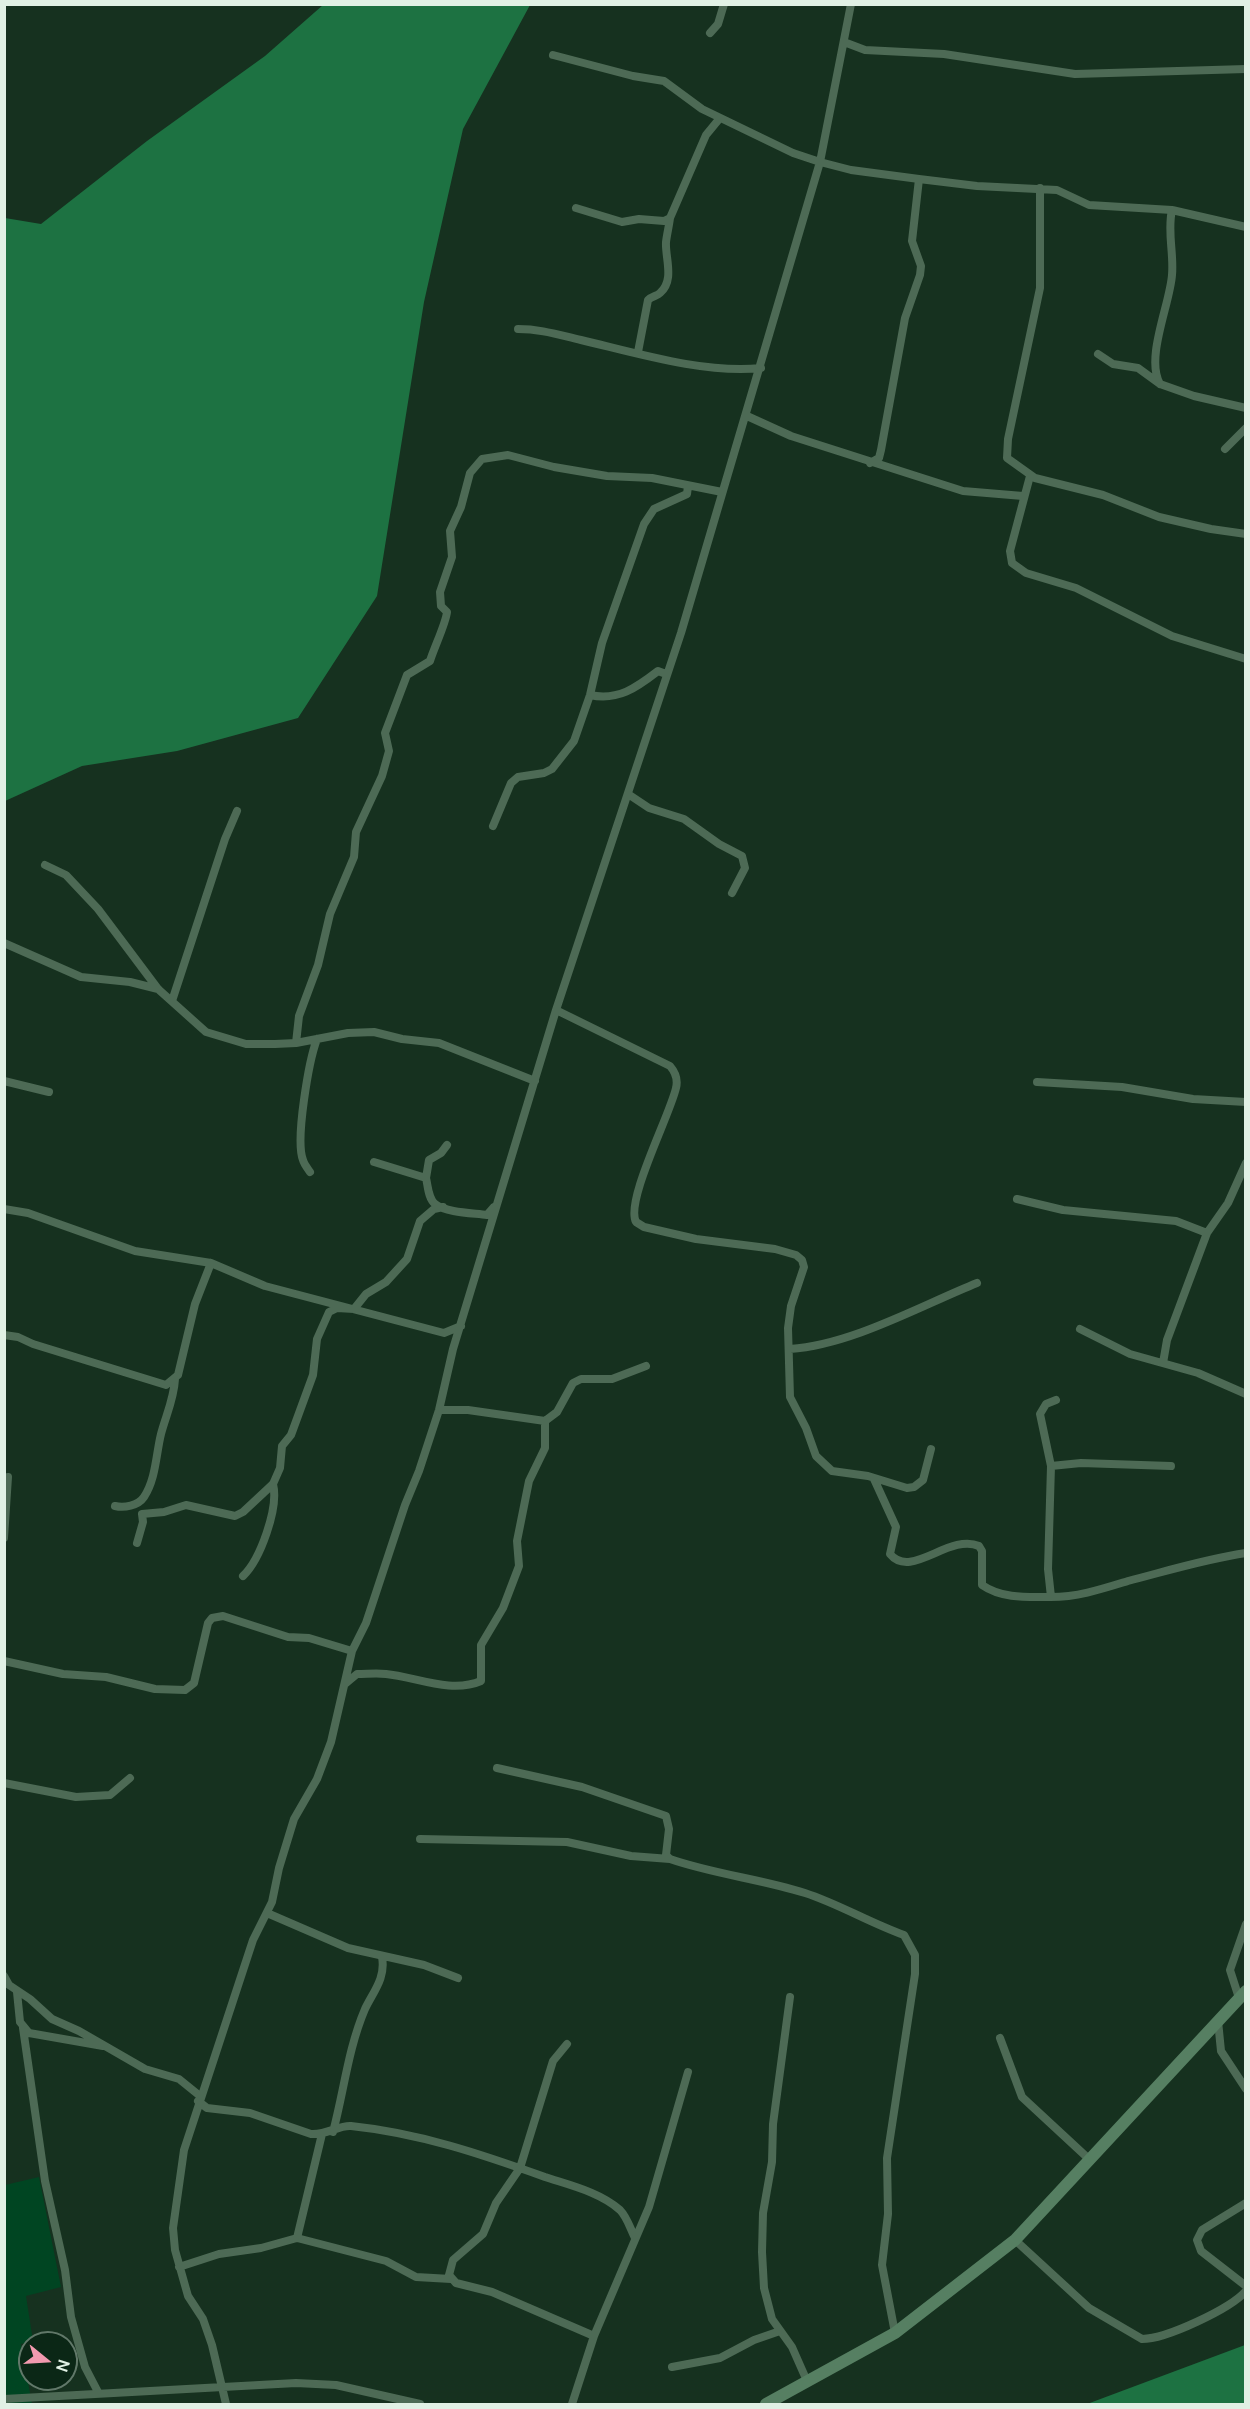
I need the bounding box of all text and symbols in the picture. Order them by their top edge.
north arrow [18,2331,78,2391]
text: N [51,2357,75,2375]

